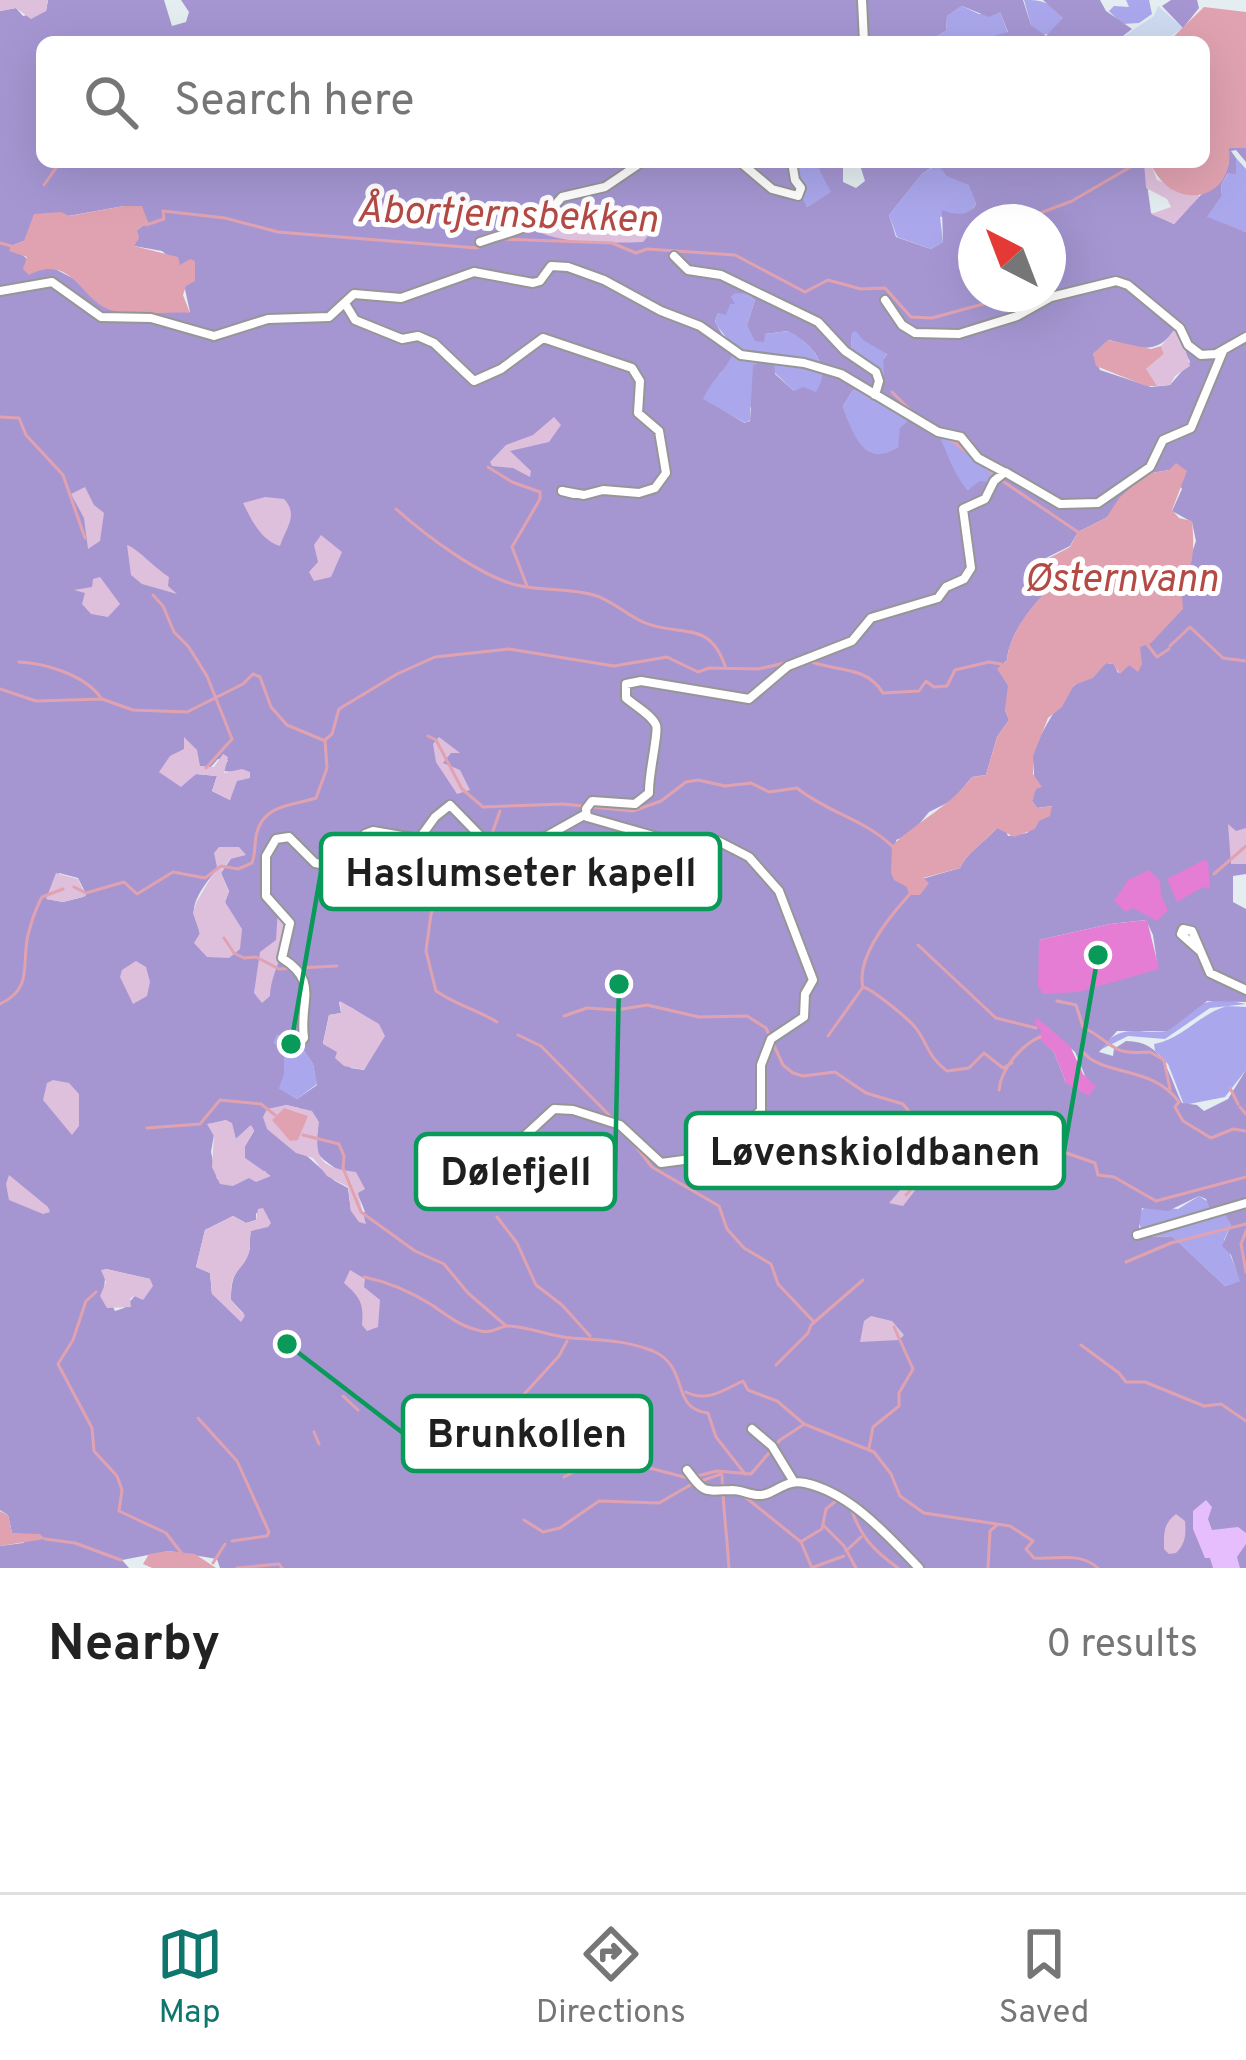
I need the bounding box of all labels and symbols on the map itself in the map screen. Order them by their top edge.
water label: Åbortjernsbekken [356,186,658,247]
north arrow [958,204,1066,312]
water label: Østernvann [1024,557,1218,606]
callout: Haslumseter kapell [321,834,720,909]
text: Haslumseter kapell [345,852,697,901]
callout: Løvenskioldbanen [686,1113,1064,1188]
text: Løvenskioldbanen [710,1131,1040,1180]
callout: Dølefjell [416,1134,615,1209]
text: Dølefjell [440,1151,592,1200]
callout: Brunkollen [403,1396,651,1471]
text: Brunkollen [427,1413,627,1462]

